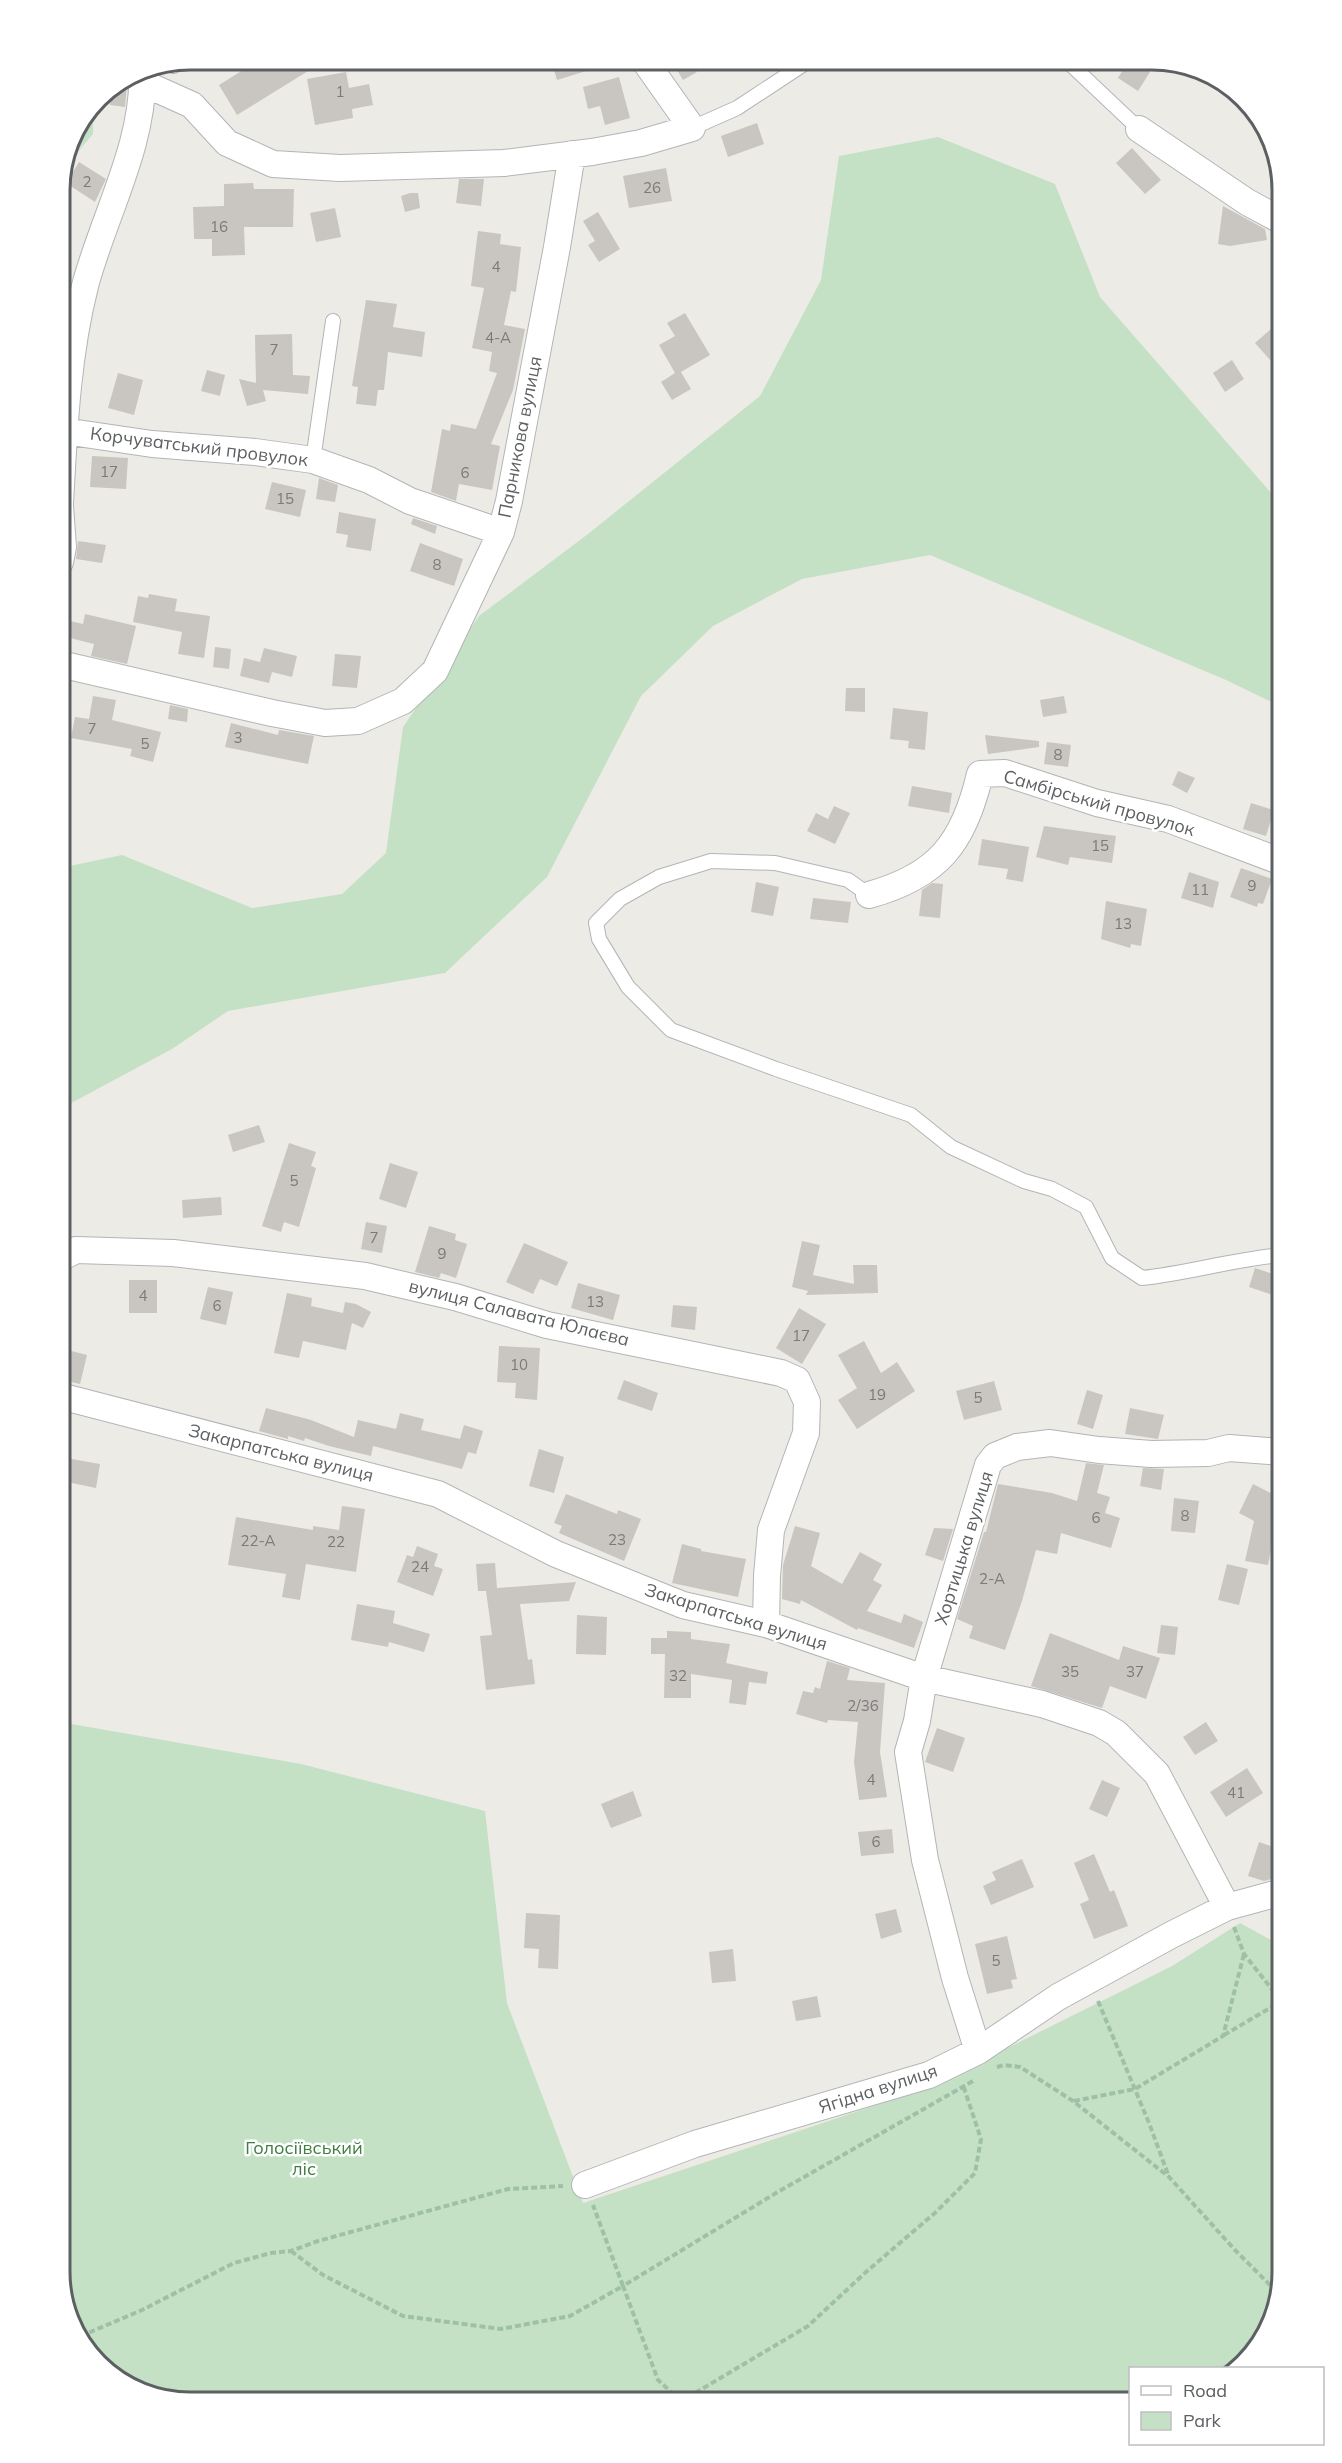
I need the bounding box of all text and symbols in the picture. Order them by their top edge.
house number: 1 [335,82,345,101]
house number: 2 [82,172,92,191]
house number: 26 [643,178,661,197]
house number: 16 [210,217,228,236]
house number: 4 [491,257,501,276]
house number: 4-А [485,328,511,347]
house number: 7 [269,340,279,359]
street label: Парникова вулиця [493,354,546,520]
street label: Корчуватський провулок [89,422,309,471]
house number: 17 [100,462,118,481]
house number: 6 [460,463,470,482]
house number: 15 [276,489,294,508]
house number: 8 [432,555,442,574]
house number: 7 [87,719,97,738]
house number: 3 [233,728,243,747]
house number: 5 [140,734,150,753]
house number: 8 [1053,745,1063,764]
street label: Самбірський провулок [1001,764,1198,841]
house number: 15 [1091,836,1109,855]
house number: 9 [1247,876,1257,895]
house number: 11 [1191,880,1209,899]
house number: 13 [1114,914,1132,933]
house number: 5 [289,1171,299,1190]
house number: 7 [369,1228,379,1247]
house number: 9 [437,1244,447,1263]
street label: вулиця Салавата Юлаєва [407,1274,632,1351]
house number: 4 [138,1286,148,1305]
house number: 13 [586,1292,604,1311]
house number: 6 [212,1296,222,1315]
house number: 17 [792,1326,810,1345]
house number: 10 [510,1355,528,1374]
house number: 19 [868,1385,886,1404]
house number: 5 [973,1388,983,1407]
street label: Закарпатська вулиця [186,1418,376,1487]
street label: Хортицька вулиця [929,1468,998,1628]
house number: 8 [1180,1506,1190,1525]
house number: 6 [1091,1508,1101,1527]
house number: 23 [608,1530,626,1549]
house number: 22-А [240,1531,276,1550]
house number: 22 [327,1532,345,1551]
house number: 24 [411,1557,429,1576]
house number: 2-А [979,1569,1005,1588]
street label: Закарпатська вулиця [642,1578,830,1655]
house number: 35 [1061,1662,1079,1681]
house number: 37 [1126,1662,1144,1681]
house number: 32 [669,1666,687,1685]
house number: 2/36 [847,1696,879,1715]
house number: 4 [866,1770,876,1789]
house number: 41 [1227,1783,1245,1802]
house number: 6 [871,1832,881,1851]
house number: 5 [991,1951,1001,1970]
street label: Ягідна вулиця [815,2058,940,2119]
park label: Голосіївський ліс [245,2136,363,2180]
legend [1129,2367,1324,2445]
text: Road [1183,2379,1227,2402]
text: Park [1183,2409,1222,2432]

